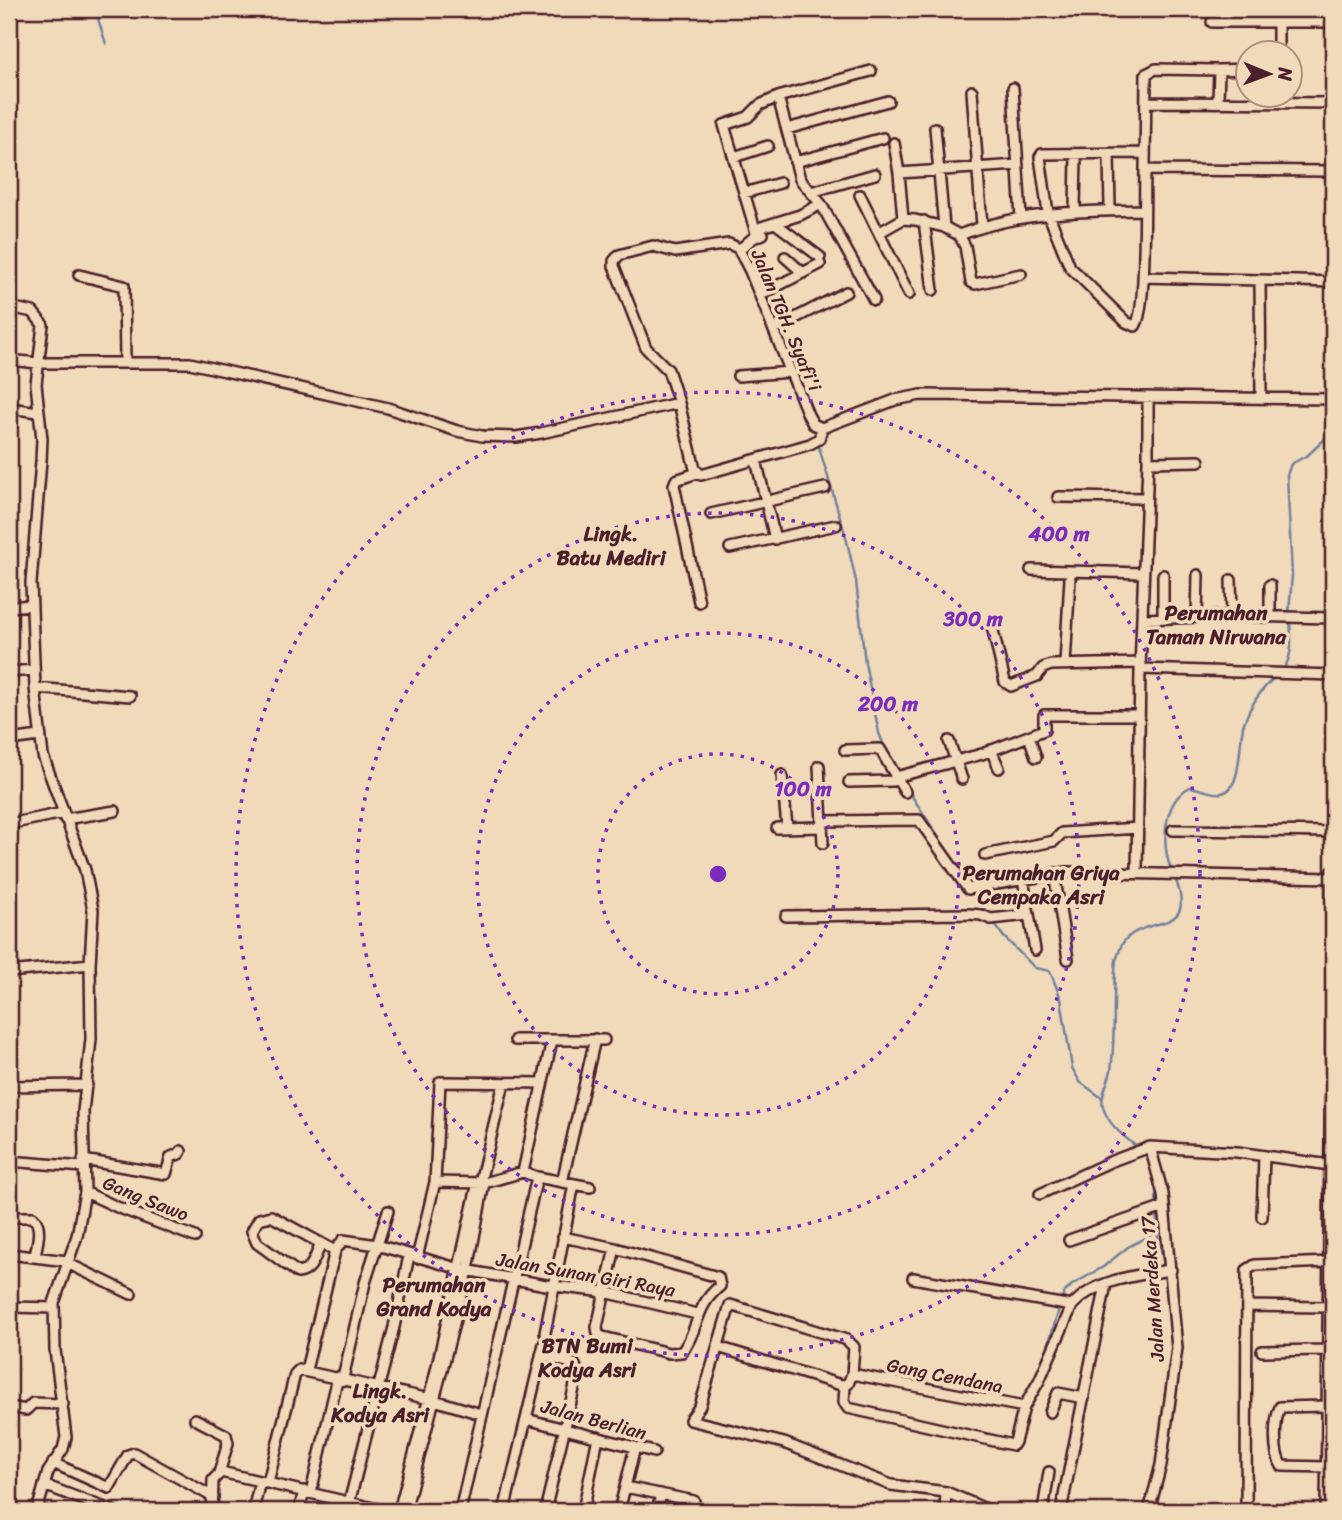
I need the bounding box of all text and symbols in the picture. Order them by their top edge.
north arrow [1234,38,1304,108]
text: N [1269,66,1302,82]
street label: Jalan TGH. Syafi'i [741,243,832,397]
district label: Lingk. Batu Mediri [556,515,667,577]
text: 400 m [1027,515,1090,553]
district label: Perumahan Taman Nirwana [1146,594,1287,656]
text: 300 m [942,600,1004,638]
text: 200 m [857,685,919,723]
text: 100 m [774,770,832,808]
district label: Perumahan Griya Cempaka Asri [962,854,1120,916]
centre of rings [706,862,730,886]
street label: Gang Sawo [98,1166,194,1231]
street label: Jalan Merdeka 17 [1131,1214,1174,1363]
street label: Jalan Sunan Giri Raya [493,1242,678,1307]
district label: Perumahan Grand Kodya [376,1266,492,1328]
district label: BTN Bumi Kodya Asri [537,1327,637,1389]
street label: Gang Cendana [884,1348,1006,1403]
district label: Lingk. Kodya Asri [330,1372,430,1434]
street label: Jalan Berlian [536,1389,650,1449]

